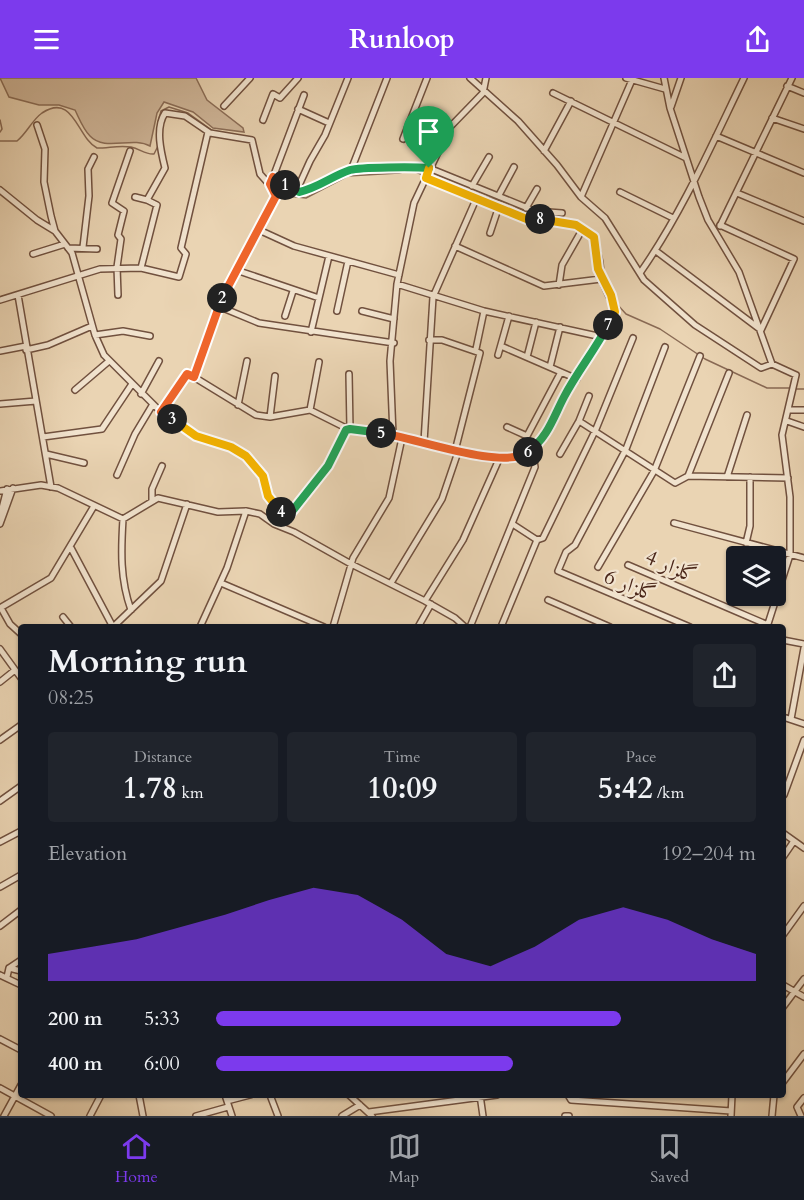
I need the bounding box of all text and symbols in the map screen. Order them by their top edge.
text: Runloop [349,21,455,58]
icon: menu [30,23,63,56]
icon: share [741,23,774,56]
pin [403,106,454,168]
icon: arrive [412,115,445,148]
pin: 1 [270,170,300,200]
text: 1 [281,174,289,196]
pin: 8 [525,204,555,234]
text: 8 [536,208,544,230]
pin: 2 [207,283,237,313]
text: 2 [218,287,226,309]
pin: 7 [593,310,623,340]
text: 7 [604,314,612,336]
pin: 3 [157,404,187,434]
text: 3 [168,408,176,430]
pin: 5 [366,418,396,448]
text: 5 [377,422,385,444]
pin: 6 [513,437,543,467]
text: 6 [524,441,532,463]
pin: 4 [266,497,296,527]
text: 4 [277,501,285,523]
street label: گلزار 4 [641,543,701,590]
map controls [726,546,786,606]
button: layers [726,546,786,606]
street label: گلزار 6 [600,562,660,609]
text: Morning run [48,639,248,684]
button: share [693,644,756,707]
text: 08:25 [48,684,94,711]
text: Distance [134,746,192,768]
text: Time [383,746,421,768]
text: Pace [626,746,656,768]
text: 1.78 [122,768,177,809]
text: 10:09 [367,768,437,809]
text: 5:42 [598,768,653,809]
text: km [177,782,204,804]
text: /km [653,782,684,804]
text: Elevation [48,840,127,867]
text: 192–204 m [661,840,756,867]
text: 200 m [48,1005,103,1032]
text: 5:33 [144,1005,180,1032]
text: 400 m [48,1050,103,1077]
text: 6:00 [144,1050,180,1077]
tab: Home [115,1130,158,1188]
tab: Map [388,1130,421,1188]
tab: Saved [650,1130,689,1188]

